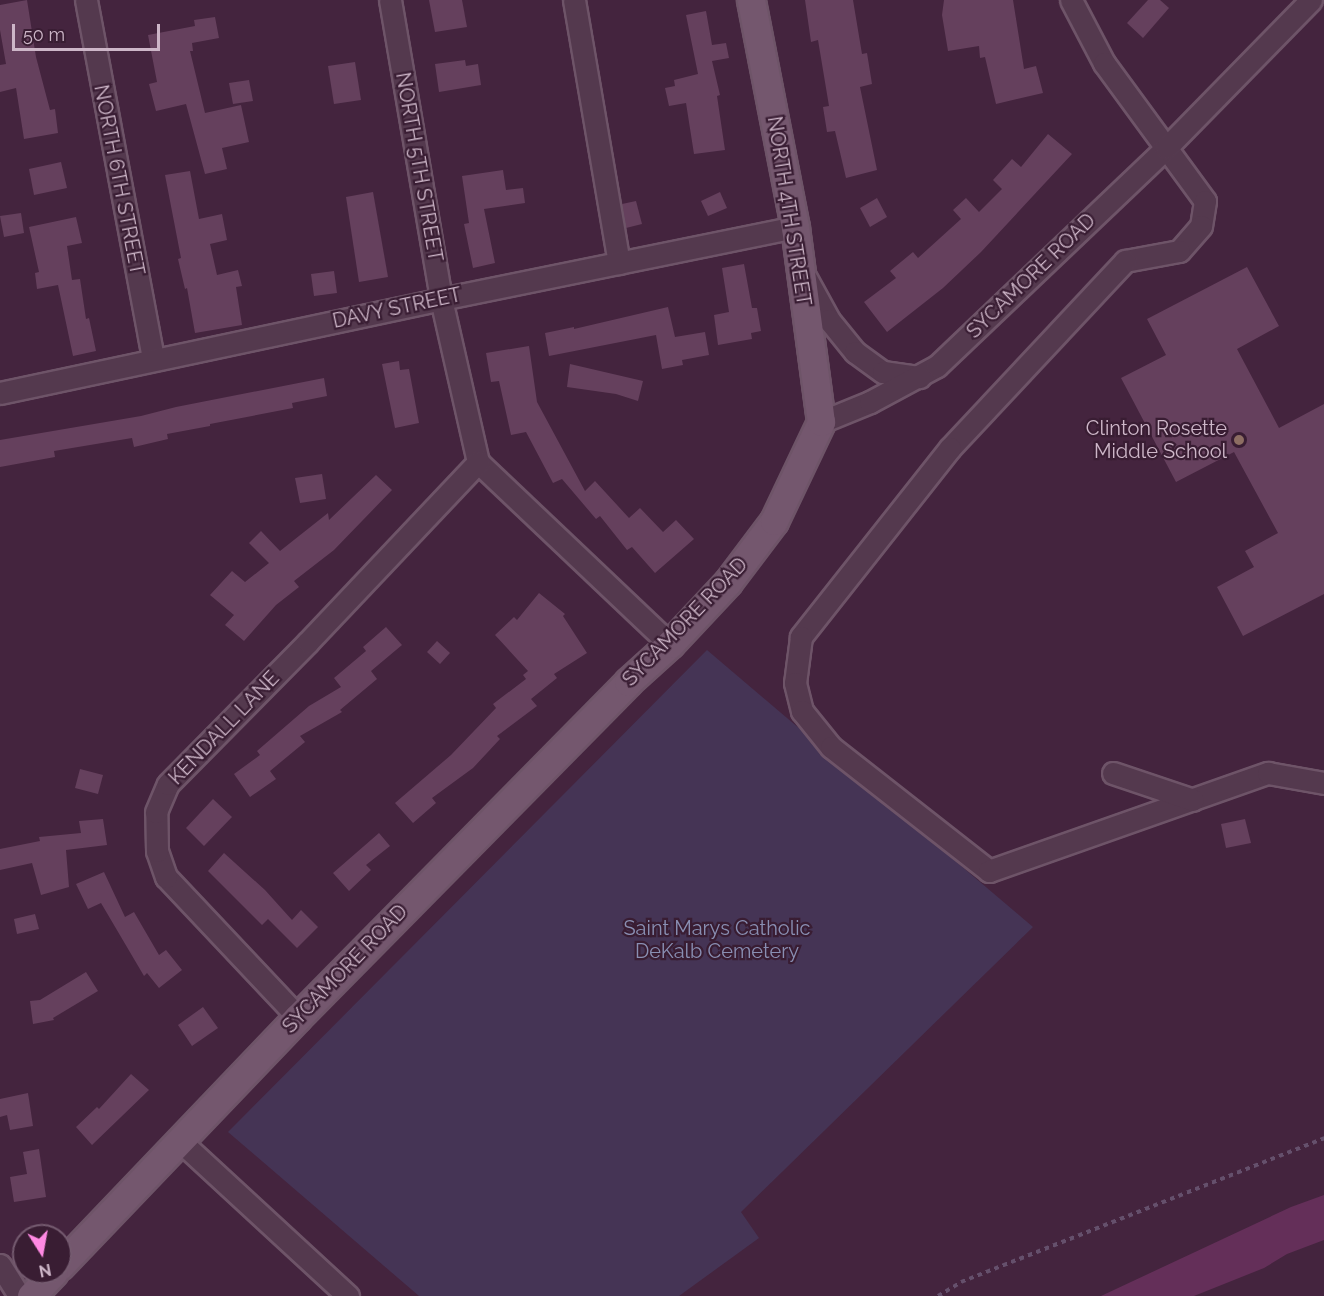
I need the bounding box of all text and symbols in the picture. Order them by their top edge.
scale bar [15,12,164,50]
text: 50 m [23,24,65,45]
street label: NORTH 5TH STREET [391,71,447,263]
street label: NORTH 6TH STREET [89,83,149,277]
street label: NORTH 4TH STREET [762,115,816,307]
street label: SYCAMORE ROAD [962,209,1100,343]
street label: DAVY STREET [330,283,464,333]
place label: Clinton Rosette Middle School [1086,416,1227,463]
marker: Clinton Rosette Middle School [1232,433,1246,447]
street label: SYCAMORE ROAD [618,553,752,691]
street label: KENDALL LANE [164,666,284,790]
street label: SYCAMORE ROAD [278,900,412,1038]
park label: Saint Marys Catholic DeKalb Cemetery [623,916,811,963]
north arrow [12,1224,72,1284]
text: N [37,1260,53,1281]

